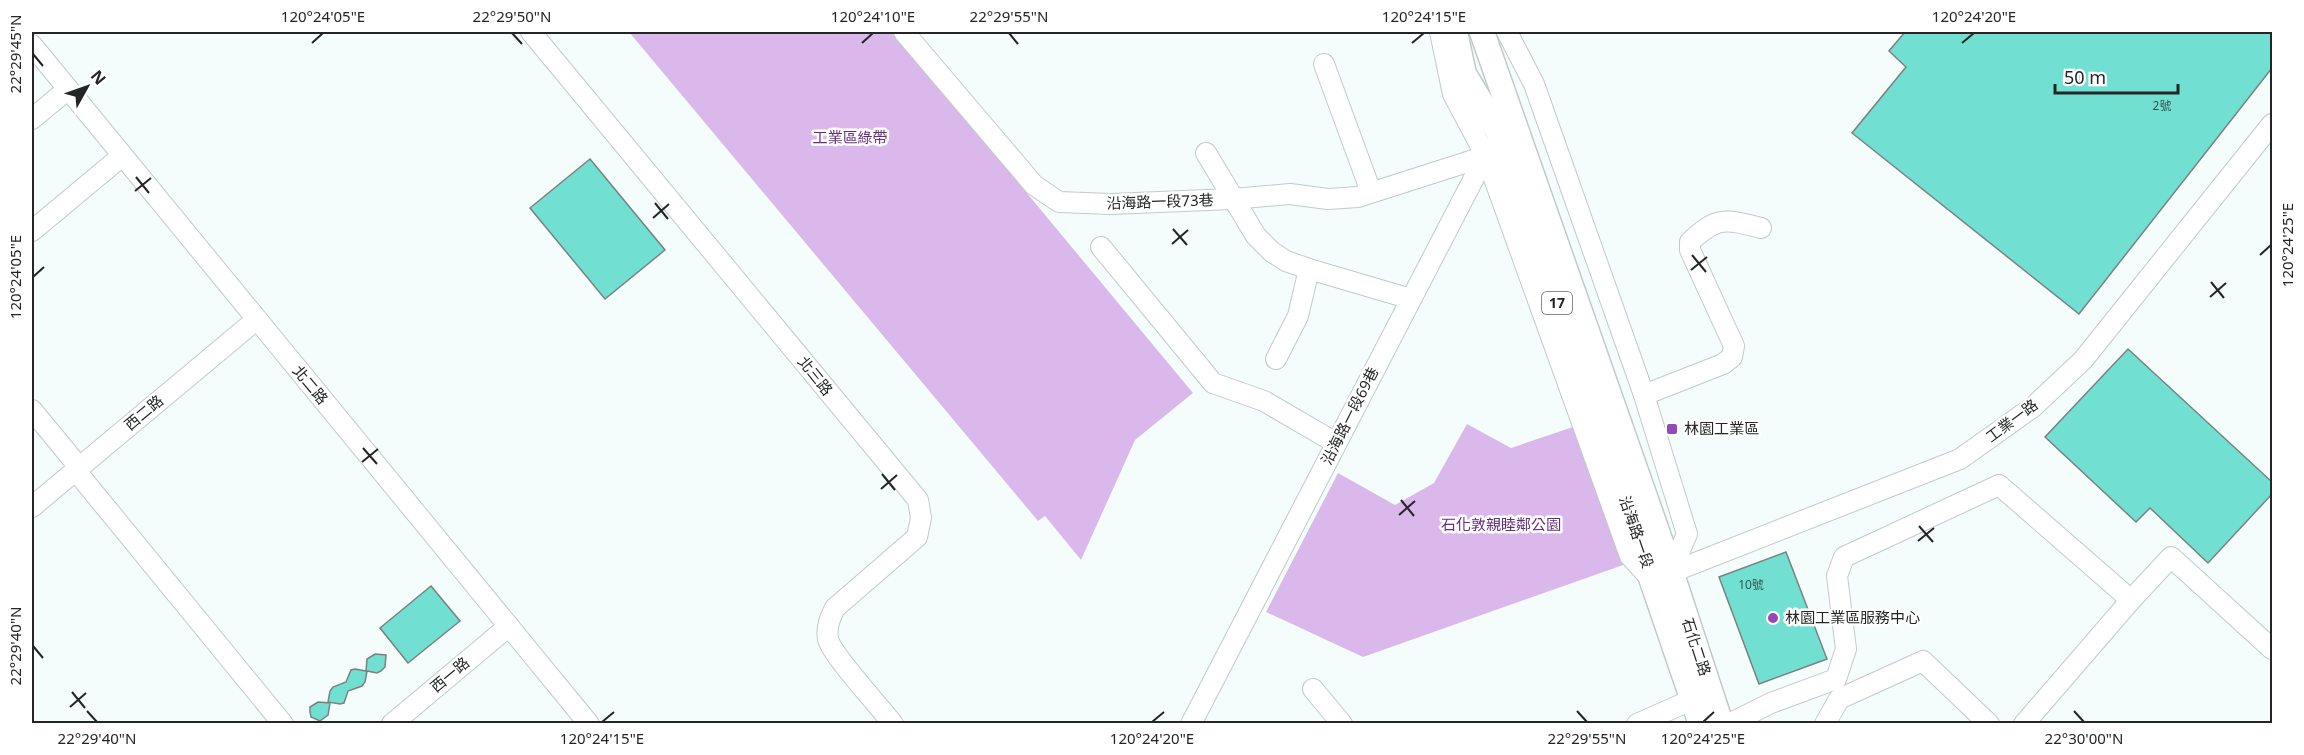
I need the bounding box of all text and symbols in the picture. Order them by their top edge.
text: 120°24'05"E [281,6,365,26]
text: 22°29'50"N [473,6,551,26]
text: 120°24'10"E [831,6,915,26]
text: 22°29'55"N [970,6,1048,26]
text: 120°24'15"E [1382,6,1466,26]
text: 120°24'20"E [1932,6,2016,26]
text: 22°29'45"N [5,15,25,93]
north arrow [57,57,117,117]
scale bar [2055,57,2178,95]
text: N [86,65,111,89]
text: 50 m [2064,65,2106,89]
house number: 2號 [2153,97,2171,114]
park label: 工業區綠帶 [812,127,888,147]
street label: 沿海路一段73巷 [1106,189,1214,213]
text: 120°24'25"E [2277,203,2297,287]
text: 120°24'05"E [5,235,25,319]
road number: 17 [1542,292,1572,314]
street label: 北三路 [794,352,838,399]
street label: 北二路 [289,361,333,408]
street label: 沿海路一段69巷 [1316,363,1382,468]
street label: 西二路 [120,390,167,434]
street label: 工業一路 [1981,394,2041,446]
place label: 林園工業區 [1684,418,1759,438]
marker: 林園工業區 [1665,422,1679,436]
street label: 沿海路一段 [1615,493,1659,570]
park label: 石化敦親睦鄰公園 [1441,514,1561,534]
house number: 10號 [1738,576,1764,593]
text: 22°29'40"N [5,607,25,685]
place label: 林園工業區服務中心 [1785,607,1920,627]
marker: 林園工業區服務中心 [1766,611,1780,625]
street label: 石化二路 [1678,615,1716,678]
street label: 西一路 [426,652,473,696]
text: 22°29'40"N [58,728,136,748]
text: 120°24'15"E [560,728,644,748]
text: 120°24'20"E [1110,728,1194,748]
text: 22°29'55"N [1548,728,1626,748]
text: 120°24'25"E [1661,728,1745,748]
text: 22°30'00"N [2045,728,2123,748]

